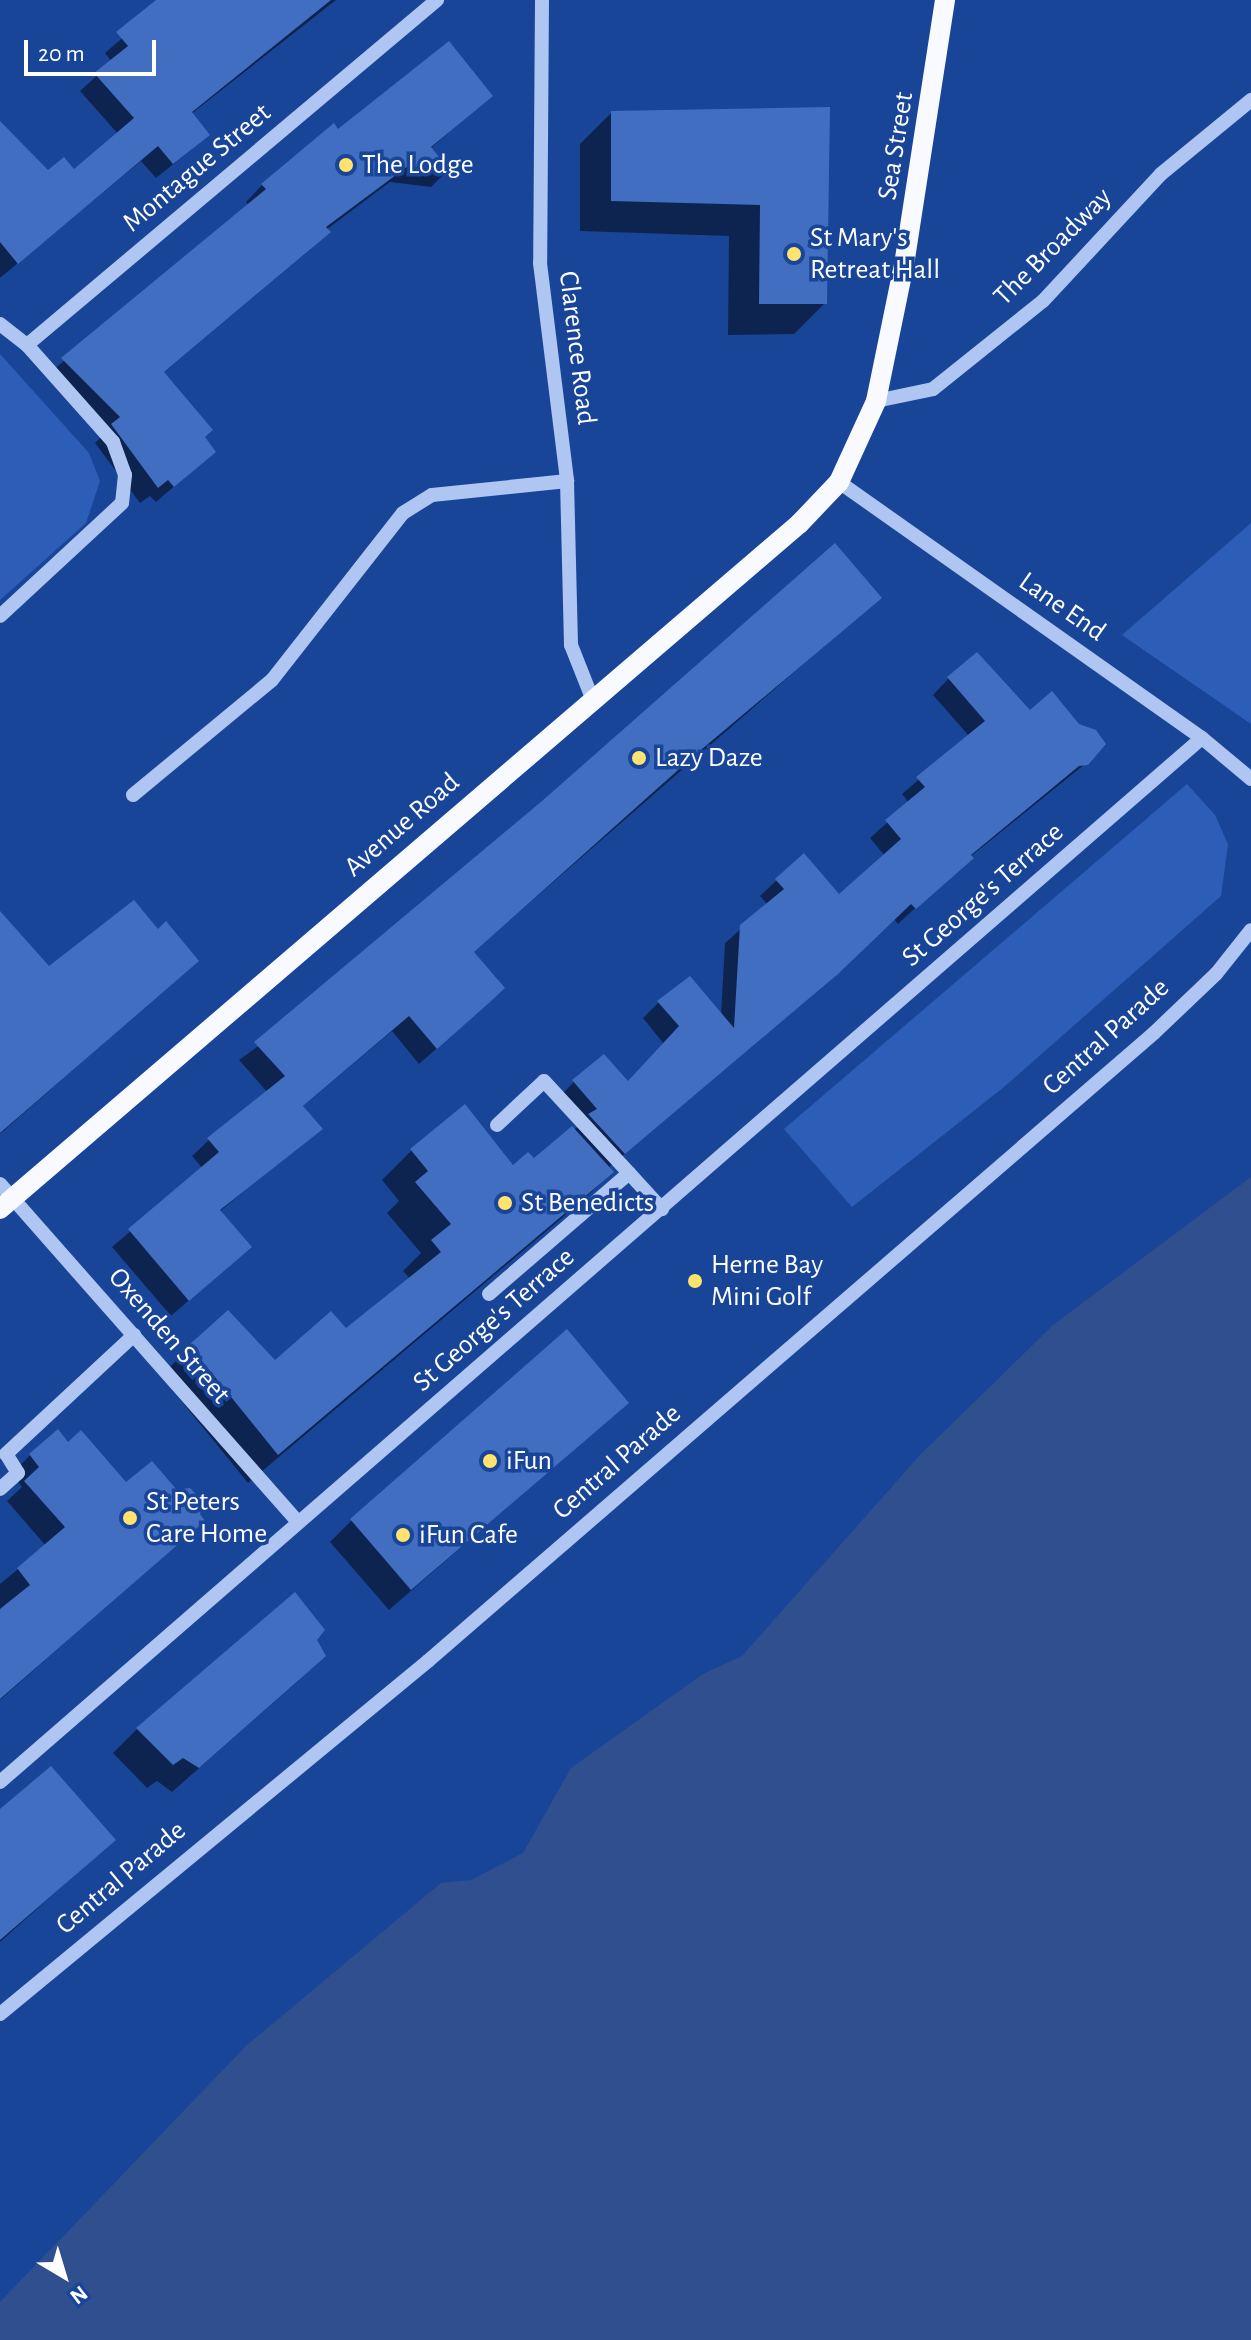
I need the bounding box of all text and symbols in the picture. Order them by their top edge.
scale bar [28,24,160,74]
text: 20 m [38,42,85,66]
street label: Sea Street [871,90,921,202]
street label: Montague Street [116,96,278,240]
place label: The Lodge [362,148,474,182]
marker: The Lodge [337,156,355,174]
street label: The Broadway [987,181,1119,313]
place label: St Mary's Retreat Hall [810,221,940,287]
marker: St Mary's Retreat Hall [785,245,803,263]
street label: Clarence Road [551,269,603,427]
street label: Lane End [1012,565,1112,649]
place label: Lazy Daze [655,741,763,775]
marker: Lazy Daze [630,749,648,767]
street label: Avenue Road [337,766,467,884]
street label: St George's Terrace [895,816,1071,974]
street label: Central Parade [1036,971,1176,1103]
place label: St Benedicts [521,1186,654,1220]
marker: St Benedicts [496,1194,514,1212]
street label: St George's Terrace [406,1241,582,1399]
place label: Herne Bay Mini Golf [711,1248,823,1314]
street label: Oxenden Street [101,1261,237,1411]
marker: Herne Bay Mini Golf [686,1272,704,1290]
street label: Central Parade [546,1397,688,1527]
place label: iFun [506,1444,552,1478]
marker: iFun [481,1452,499,1470]
place label: St Peters Care Home [146,1485,267,1551]
marker: St Peters Care Home [121,1509,139,1527]
place label: iFun Cafe [419,1518,518,1552]
marker: iFun Cafe [394,1526,412,1544]
street label: Central Parade [49,1814,193,1942]
north arrow [24,2236,104,2316]
text: N [66,2282,92,2308]

